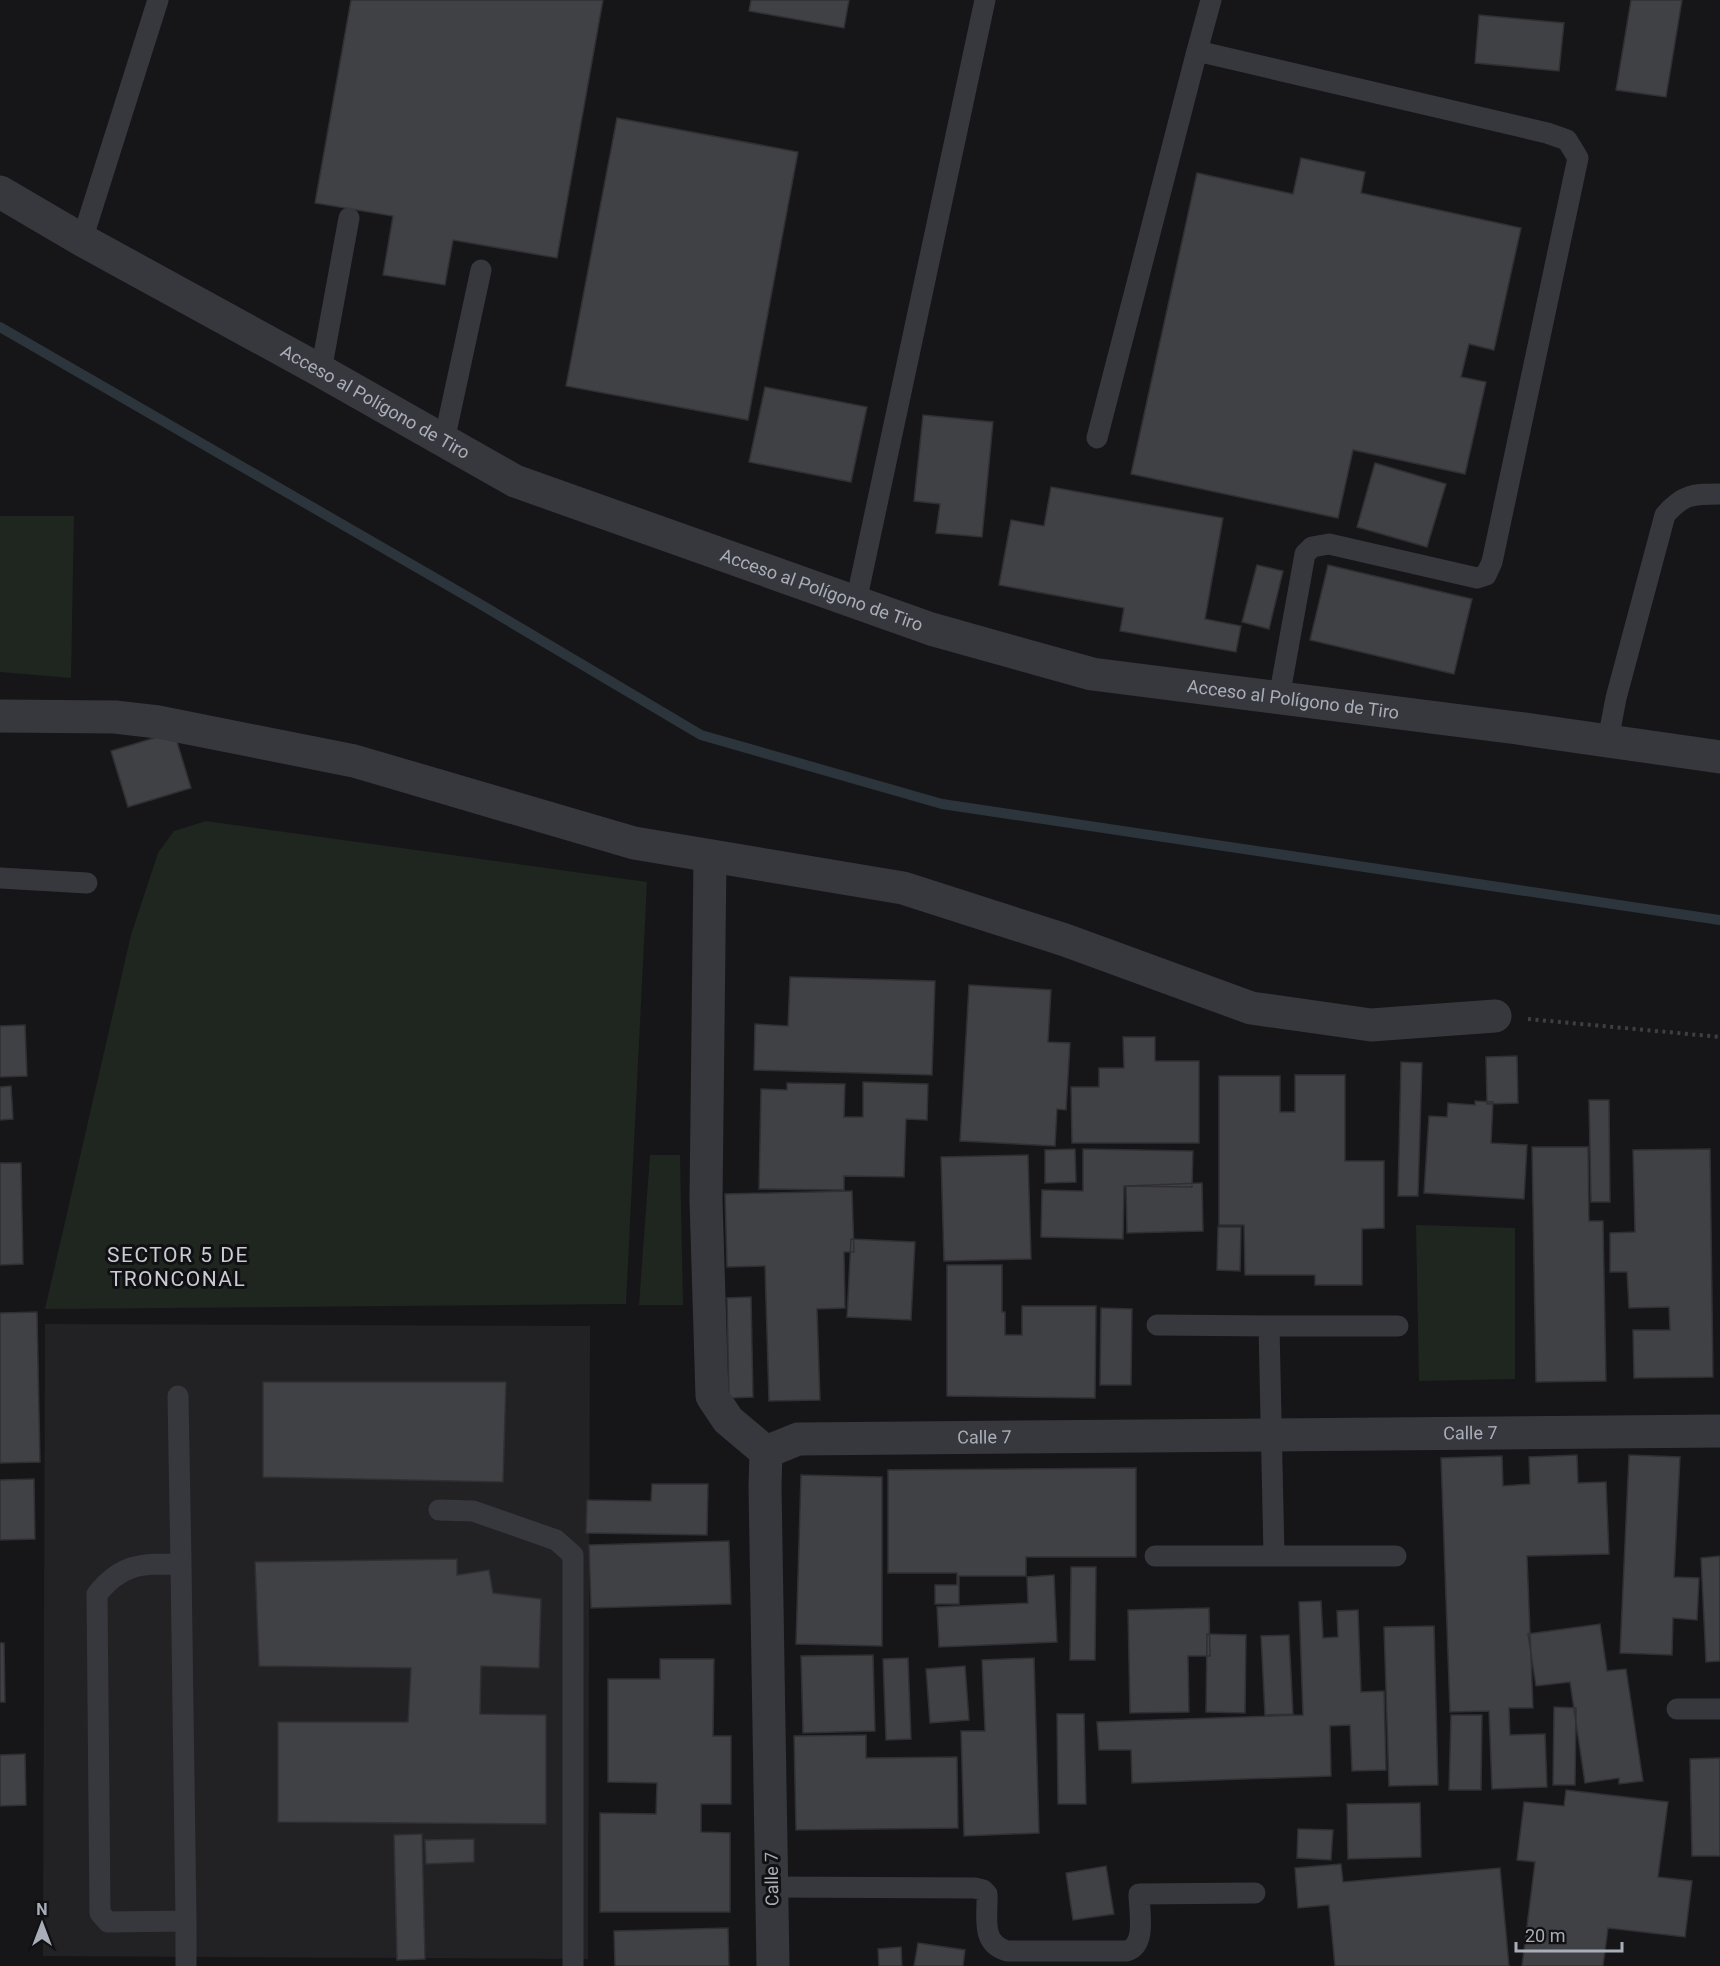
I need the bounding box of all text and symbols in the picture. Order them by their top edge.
street label: Acceso al Polígono de Tiro [277,340,474,463]
street label: Acceso al Polígono de Tiro [718,544,926,635]
street label: Acceso al Polígono de Tiro [1186,675,1400,723]
district label: SECTOR 5 DE TRONCONAL [107,1243,249,1291]
street label: Calle 7 [1443,1422,1498,1443]
street label: Calle 7 [957,1426,1012,1448]
street label: Calle 7 [761,1852,782,1906]
north arrow [12,1894,72,1954]
text: N [36,1900,48,1919]
scale bar [1516,1915,1622,1953]
text: 20 m [1525,1925,1565,1946]

